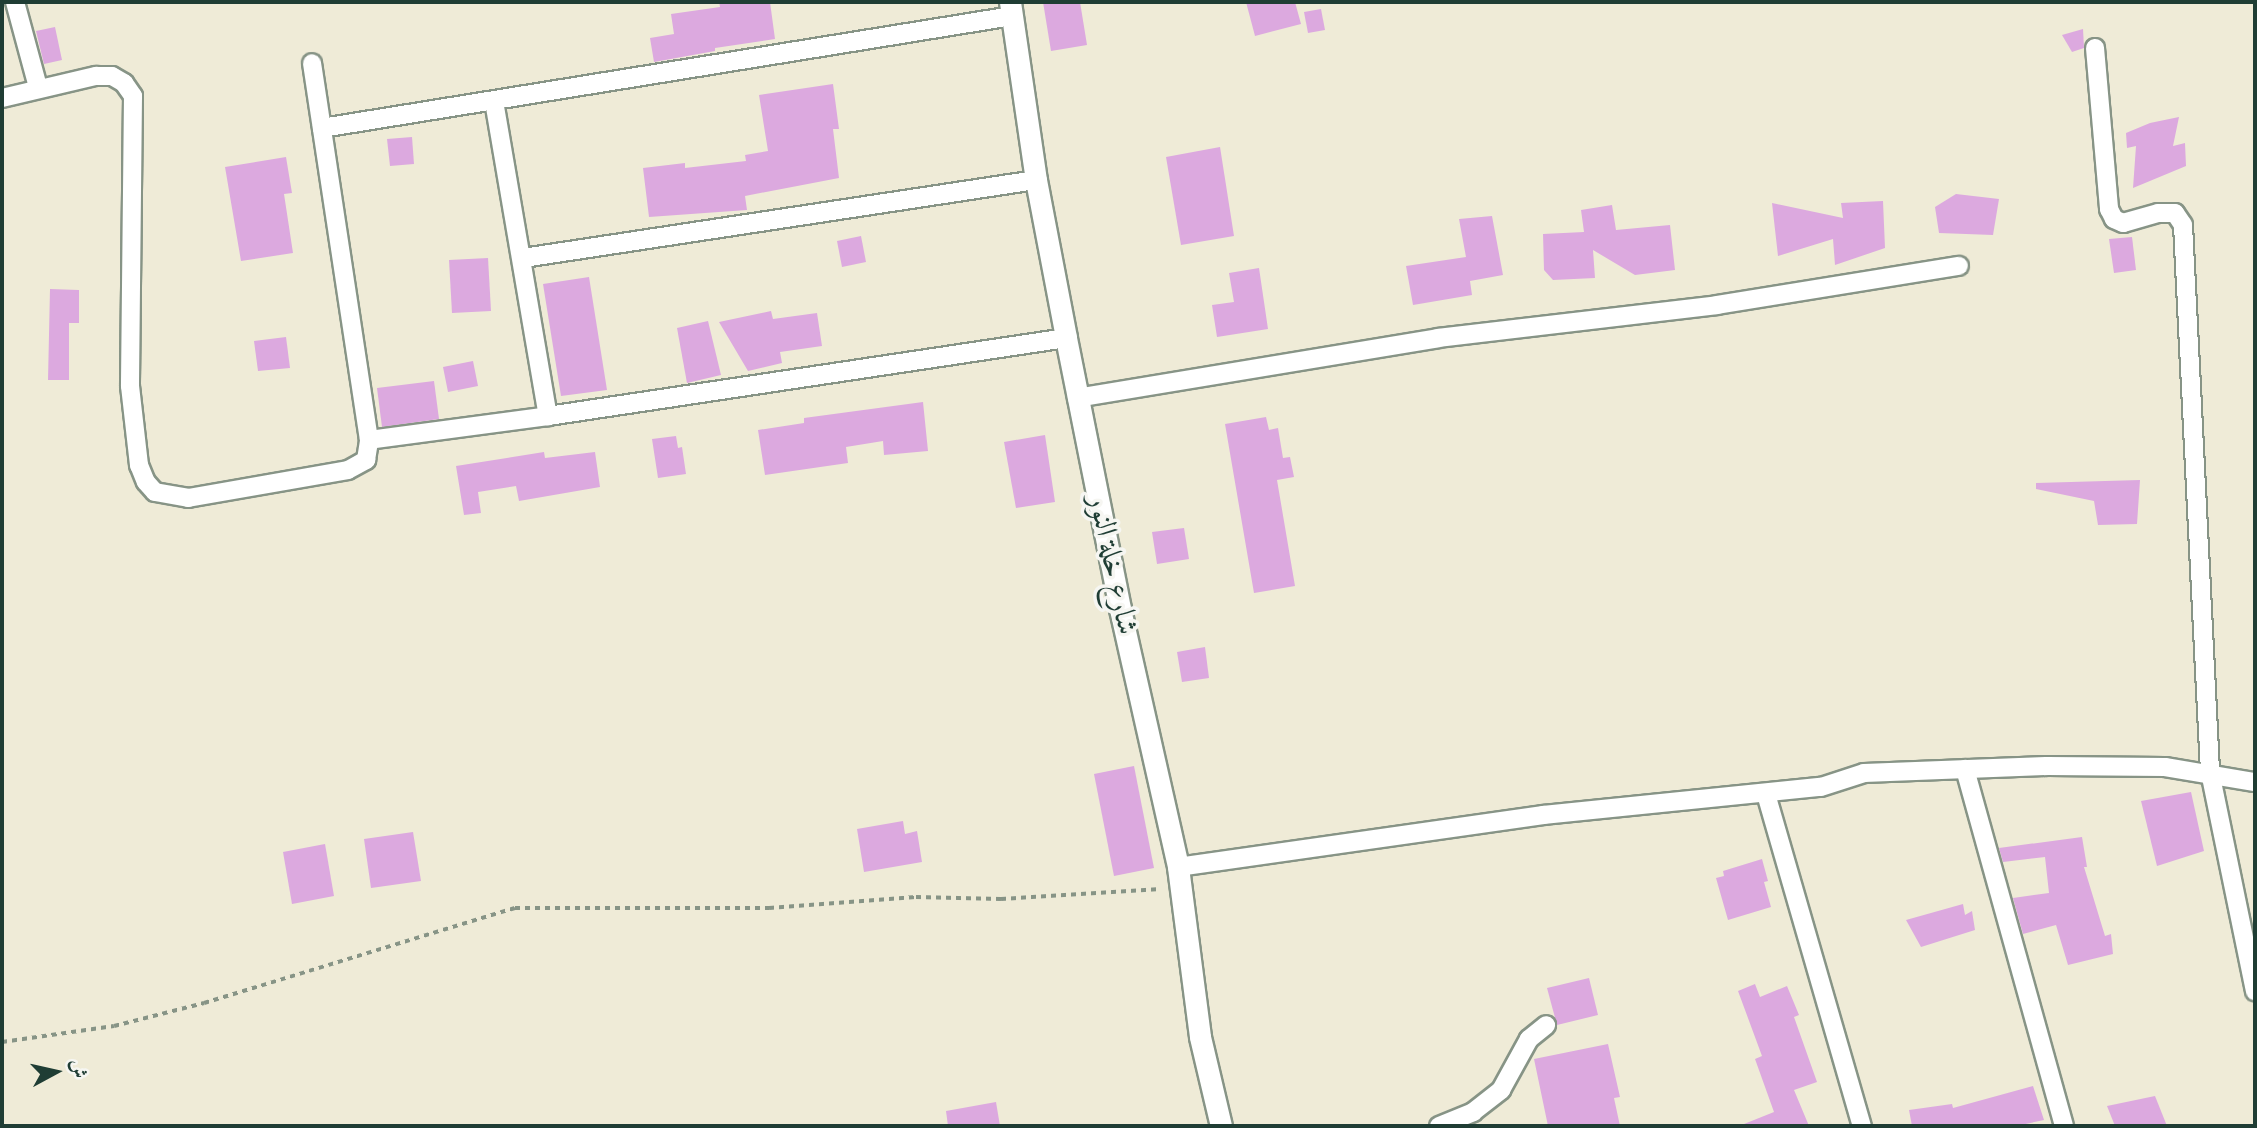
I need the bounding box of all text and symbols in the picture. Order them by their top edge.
street label: شارع خلة النور [1079,492,1143,638]
north arrow [21,1037,91,1107]
text: ش [63,1058,92,1080]

